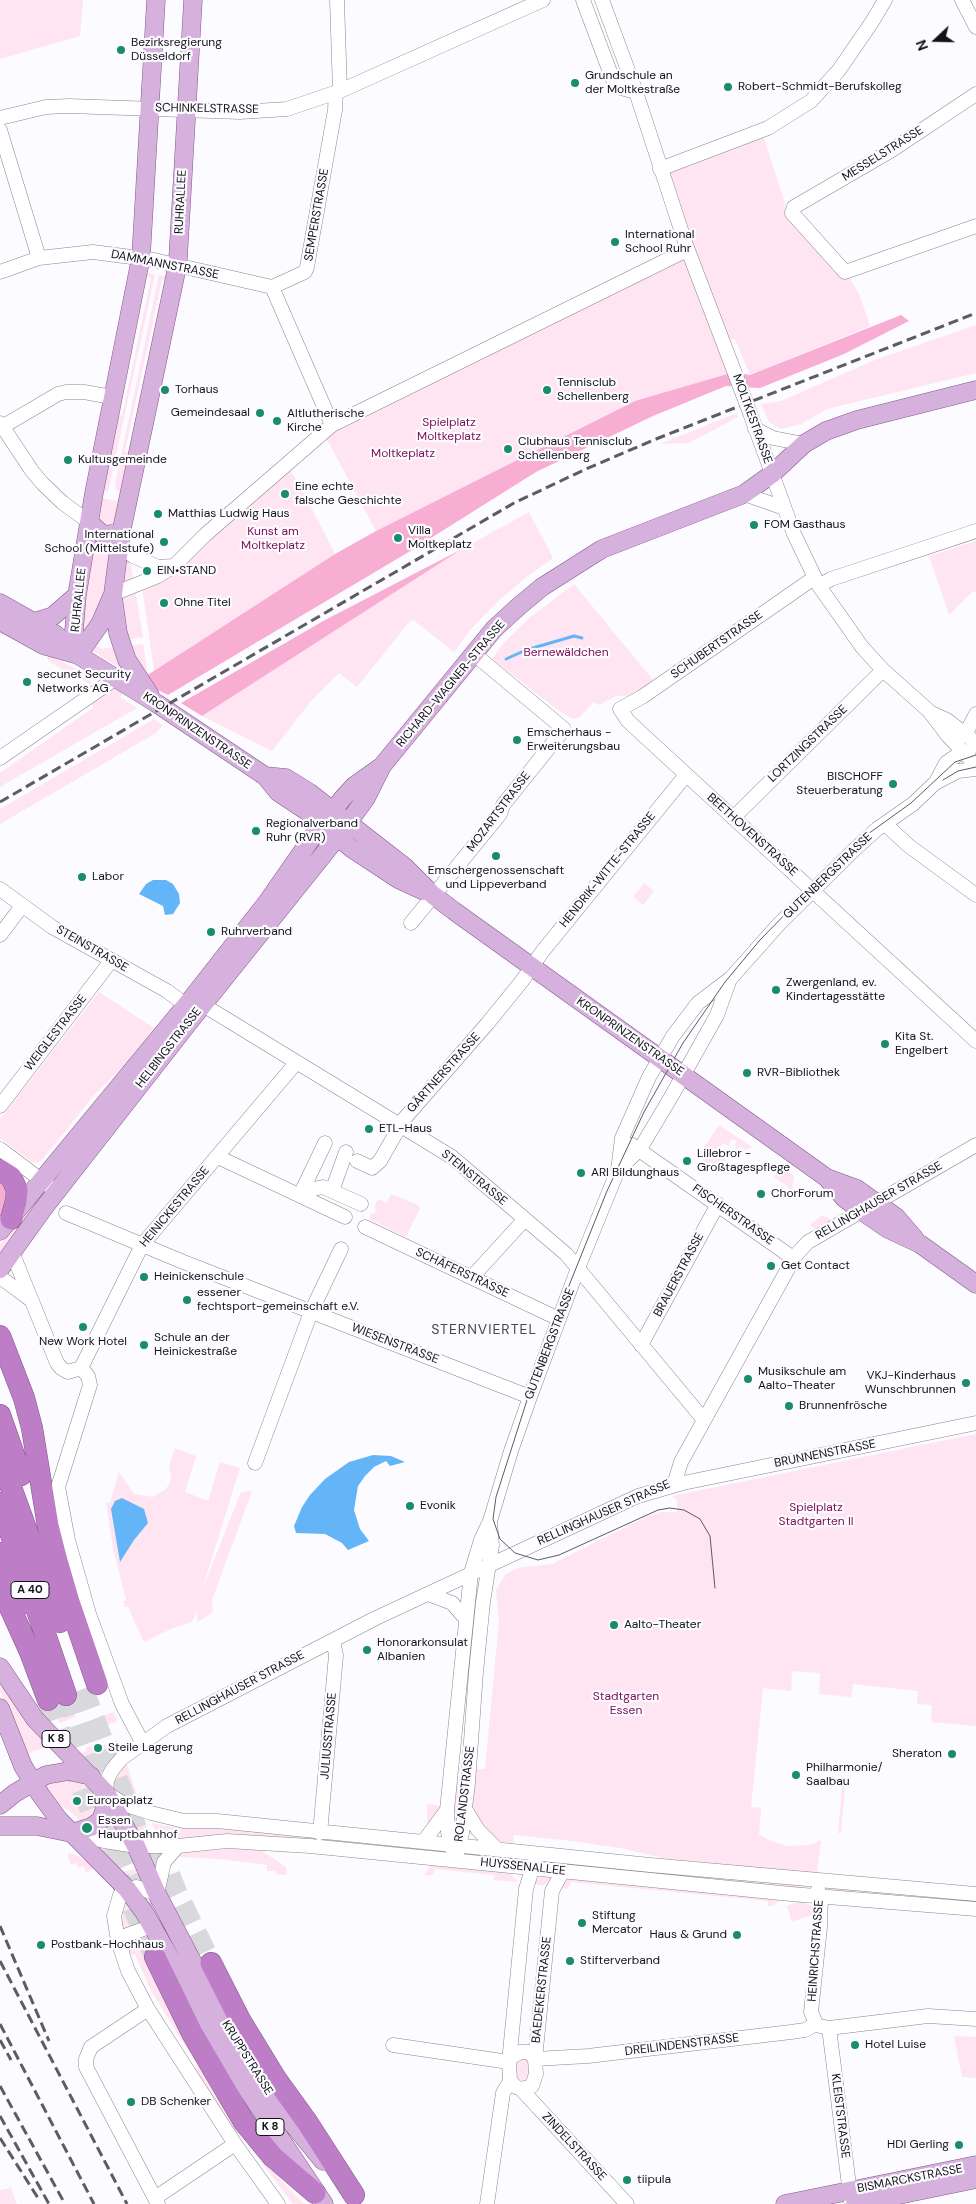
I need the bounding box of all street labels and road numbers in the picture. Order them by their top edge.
street label: SCHINKELSTRASSE [155,101,259,117]
street label: MESSELSTRASSE [840,123,926,185]
street label: SEMPERSTRASSE [302,167,332,263]
street label: RUHRALLEE [172,169,190,235]
street label: DAMMANNSTRASSE [110,247,220,283]
street label: MOLTKESTRASSE [729,372,775,466]
street label: RUHRALLEE [68,567,90,633]
street label: SCHUBERTSTRASSE [668,608,766,682]
street label: RICHARD-WAGNER-STRASSE [394,618,508,750]
street label: KRONPRINZENSTRASSE [140,689,254,773]
street label: LORTZINGSTRASSE [765,702,851,786]
street label: MOZARTSTRASSE [464,769,534,855]
street label: BEETHOVENSTRASSE [704,790,800,880]
street label: HENDRIK-WITTE-STRASSE [557,809,659,931]
street label: GUTENBERGSTRASSE [780,830,876,922]
street label: STEINSTRASSE [53,923,131,975]
street label: WEIGLESTRASSE [22,992,90,1074]
street label: KRONPRINZENSTRASSE [574,994,686,1080]
street label: HELBINGSTRASSE [133,1005,205,1091]
street label: GÄRTNERSTRASSE [404,1030,484,1116]
street label: STEINSTRASSE [438,1147,510,1209]
street label: RELLINGHAUSER STRASSE [813,1159,945,1243]
street label: HEINICKESTRASSE [137,1164,213,1250]
street label: FISCHERSTRASSE [689,1182,777,1248]
street label: BRAUERSTRASSE [651,1231,707,1319]
street label: SCHÄFERSTRASSE [413,1245,511,1301]
street label: GUTENBERGSTRASSE [522,1286,578,1402]
street label: WIESENSTRASSE [349,1321,441,1367]
street label: BRUNNENSTRASSE [773,1437,877,1471]
street label: RELLINGHAUSER STRASSE [535,1477,673,1549]
road number: A 40 [11,1582,49,1598]
street label: RELLINGHAUSER STRASSE [173,1648,307,1728]
street label: JULIUSSTRASSE [318,1692,340,1780]
road number: K 8 [42,1730,70,1748]
street label: ROLANDSTRASSE [452,1745,478,1843]
street label: HUYSSENALLEE [480,1855,566,1879]
street label: HEINRICHSTRASSE [805,1900,827,2002]
street label: BAEDEKERSTRASSE [529,1936,555,2044]
street label: KRUPPSTRASSE [218,2018,276,2098]
street label: DREILINDENSTRASSE [624,2031,740,2059]
street label: KLEISTSTRASSE [828,2073,852,2159]
street label: ZINDELSTRASSE [539,2110,609,2184]
road number: K 8 [256,2118,284,2136]
street label: BISMARCKSTRASSE [856,2162,964,2196]

